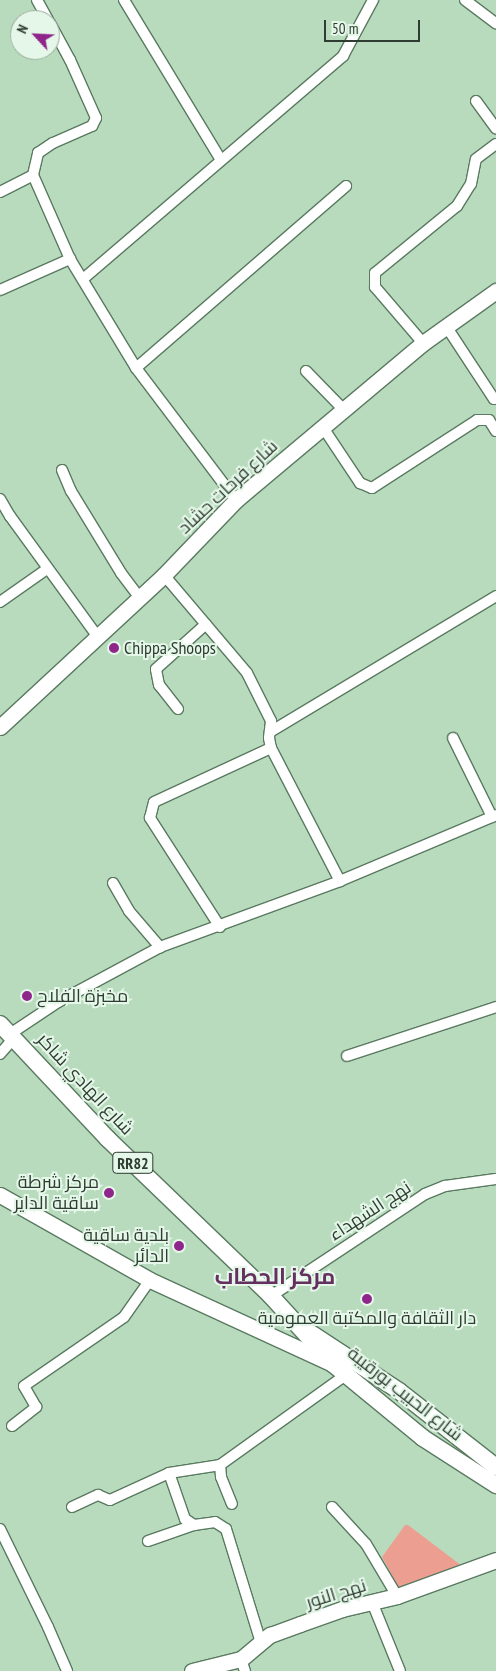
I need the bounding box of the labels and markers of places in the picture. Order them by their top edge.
place label: Chippa Shoops [124,637,216,659]
marker: Chippa Shoops [108,642,120,654]
place label: مخبزة الفلاح [37,985,128,1007]
marker: مخبزة الفلاح [21,990,33,1002]
place label: مركز شرطة ساقية الداير [14,1172,99,1214]
marker: مركز شرطة ساقية الداير [103,1187,115,1199]
place label: بلدية ساقية الدائر [83,1225,169,1268]
marker: بلدية ساقية الدائر [173,1240,185,1252]
marker: دار الثقافة والمكتبة العمومية [361,1293,373,1305]
place label: دار الثقافة والمكتبة العمومية [258,1307,476,1329]

